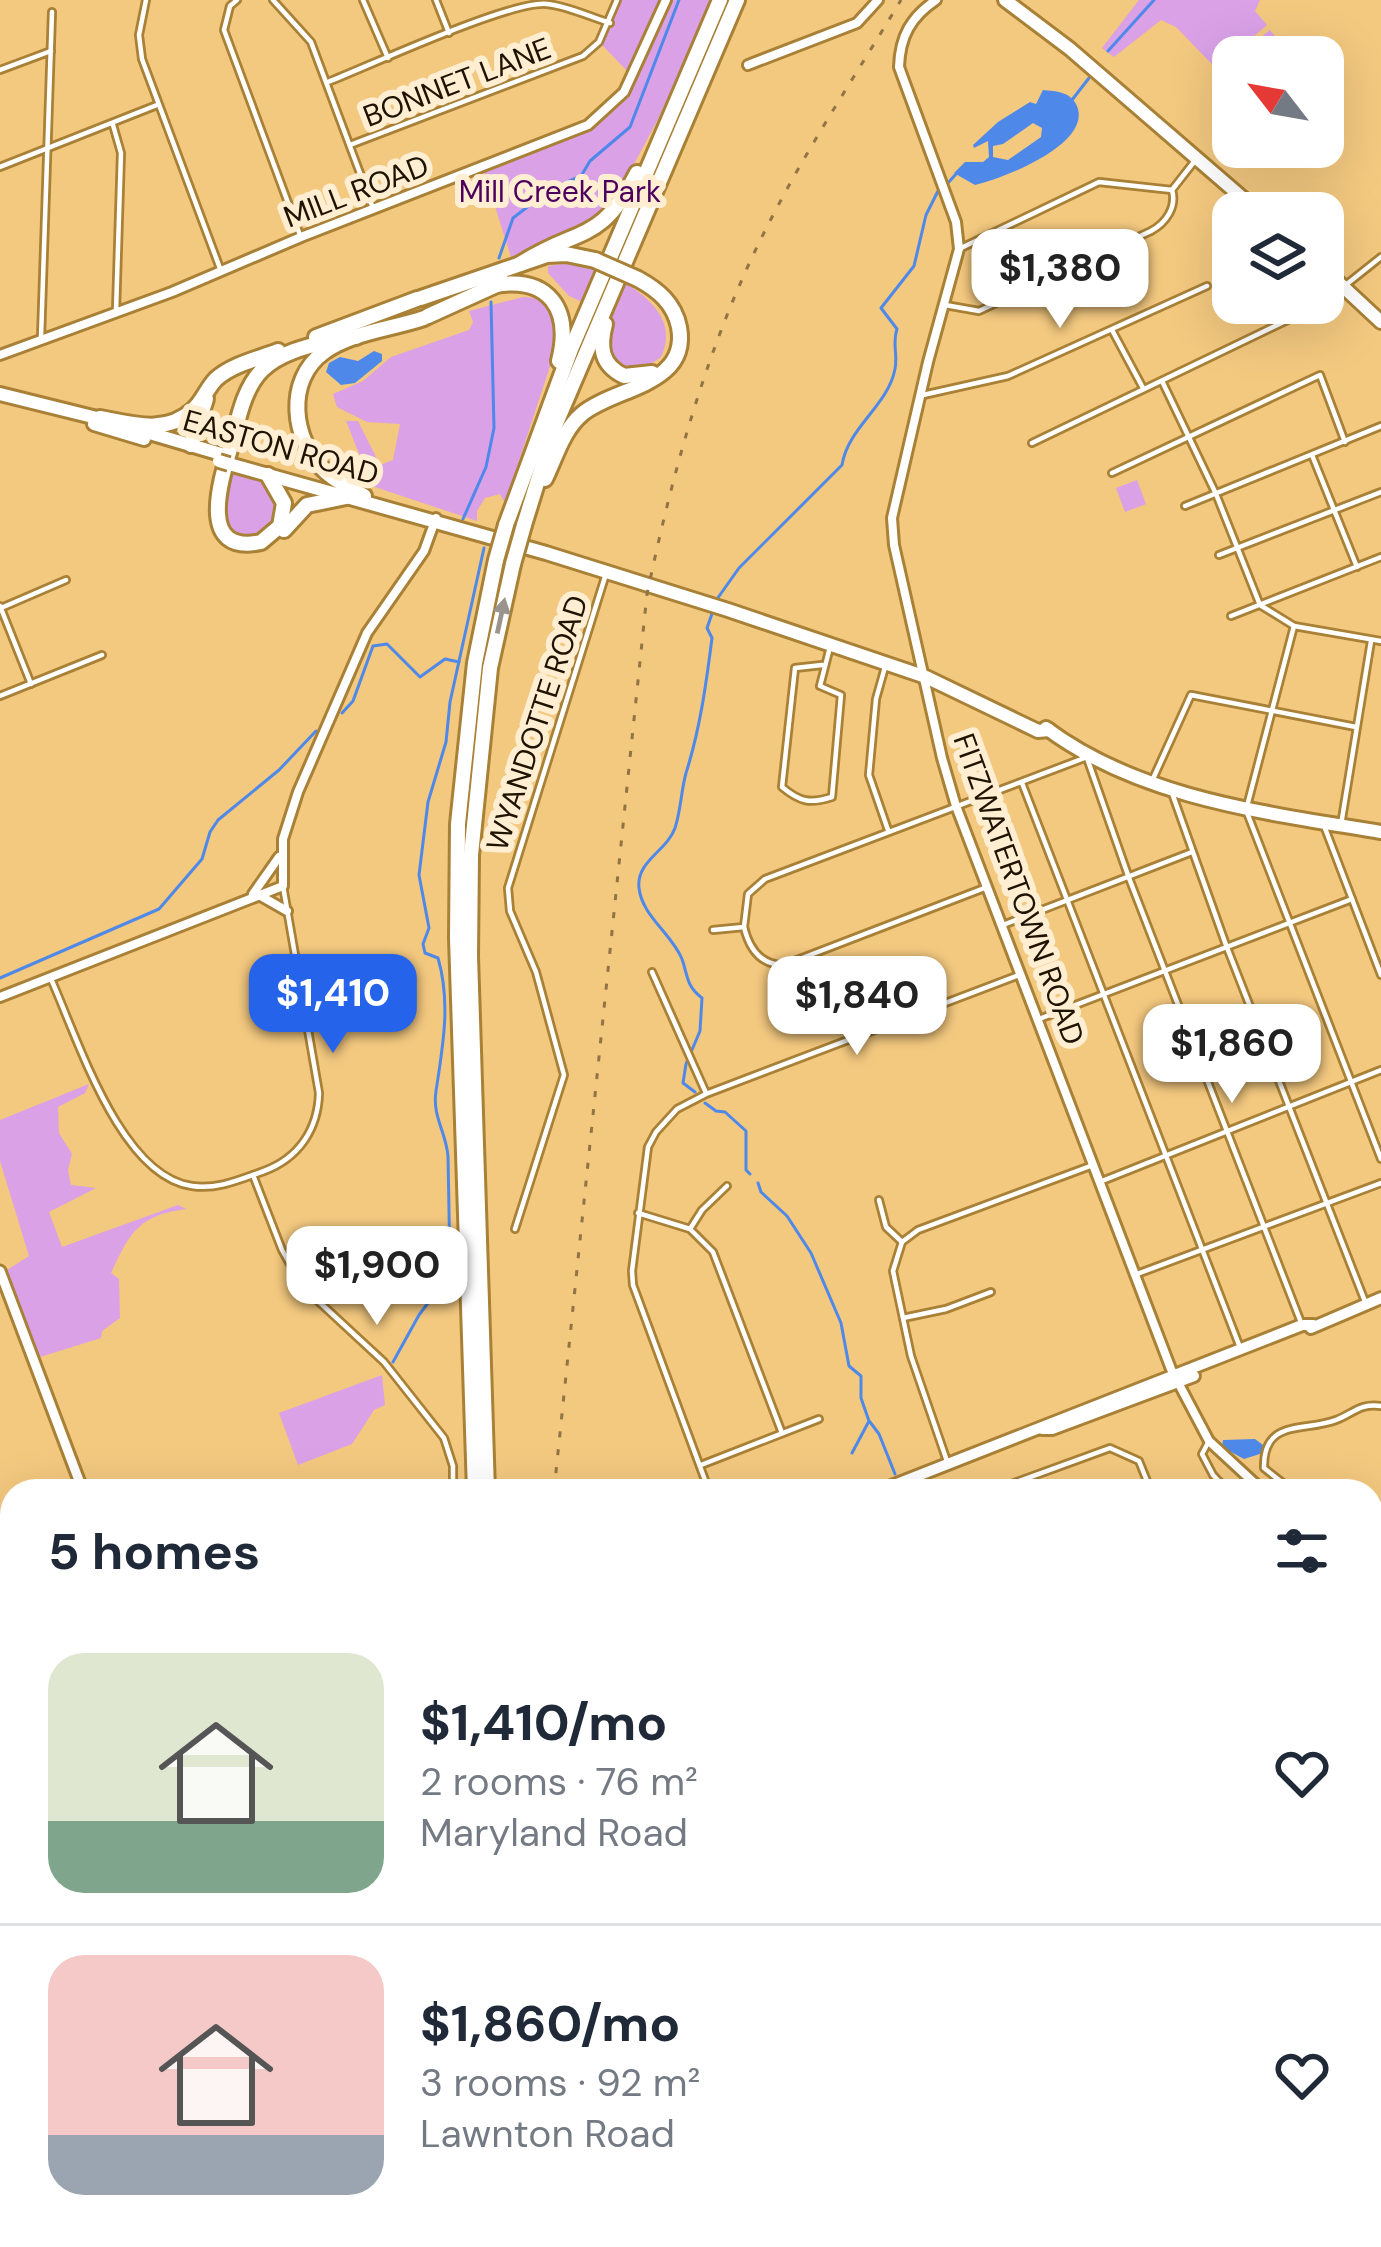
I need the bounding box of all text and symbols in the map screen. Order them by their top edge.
street label: BONNET LANE [358,28,556,136]
north arrow [1212,36,1344,168]
map controls [1212,36,1344,324]
street label: MILL ROAD [278,146,434,236]
park label: Mill Creek Park [459,172,661,211]
button: layers [1212,192,1344,324]
pin: $1,380 [962,229,1158,331]
text: $1,380 [998,242,1122,293]
street label: EASTON ROAD [179,400,383,494]
street label: WYANDOTTE ROAD [477,590,597,856]
one-way arrow [493,596,512,634]
street label: FITZWATERTOWN ROAD [945,728,1093,1050]
pin: $1,410 [235,954,431,1056]
pin: $1,840 [759,956,955,1058]
text: $1,410 [276,967,390,1018]
text: $1,840 [795,969,919,1020]
pin: $1,860 [1134,1004,1330,1106]
text: $1,860 [1170,1017,1294,1068]
pin: $1,900 [279,1226,475,1328]
text: $1,900 [313,1239,441,1290]
text: 5 homes [48,1518,260,1585]
icon: filters [1269,1518,1335,1584]
text: $1,410/mo [420,1689,667,1756]
icon: home [144,1701,288,1845]
icon: heart [1269,1740,1335,1806]
text: 2 rooms · 76 m² [420,1756,698,1807]
text: Maryland Road [420,1807,688,1858]
text: $1,860/mo [420,1990,680,2057]
icon: home [144,2003,288,2147]
icon: heart [1269,2042,1335,2108]
text: 3 rooms · 92 m² [420,2057,700,2108]
text: Lawnton Road [420,2108,675,2159]

